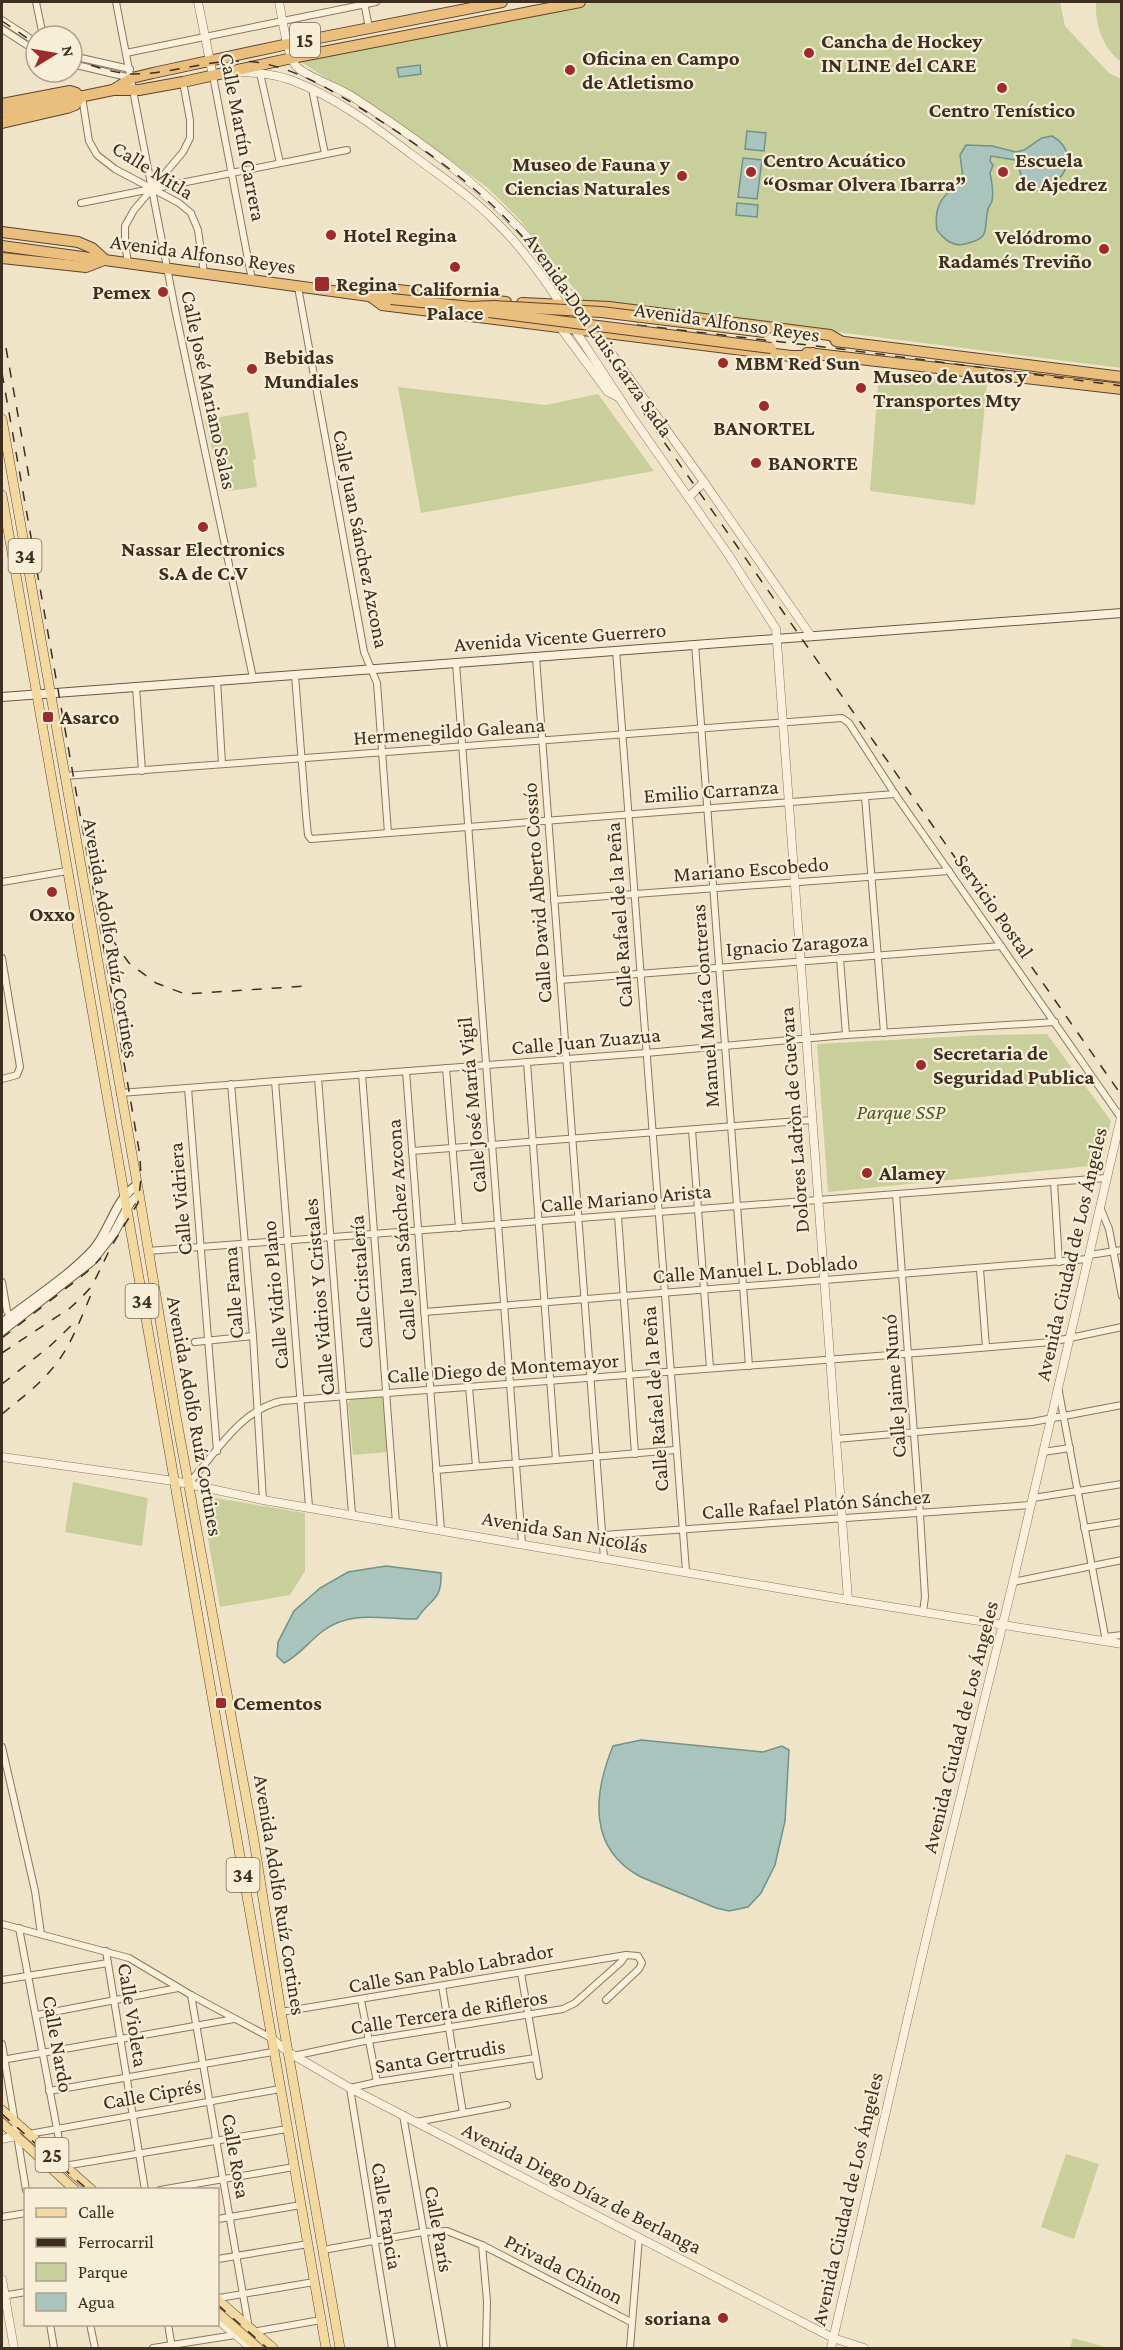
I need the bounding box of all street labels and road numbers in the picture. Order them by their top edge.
road number: 15 [290,23,320,57]
street label: Calle Martín Carrera [215,51,271,223]
street label: Calle Mitla [108,136,198,205]
street label: Avenida Don Luis Garza Sada [519,228,679,442]
street label: Avenida Alfonso Reyes [109,229,297,279]
street label: Calle José Mariano Salas [176,288,242,492]
street label: Avenida Alfonso Reyes [633,297,821,347]
street label: Calle Juan Sánchez Azcona [328,428,394,651]
road number: 34 [9,539,42,573]
street label: Avenida Vicente Guerrero [453,618,667,656]
street label: Hermenegildo Galeana [352,712,546,750]
street label: Emilio Carranza [643,774,780,808]
street label: Calle David Alberto Cossío [517,782,557,1004]
street label: Avenida Adolfo Ruíz Cortines [78,816,144,1060]
street label: Calle Rafael de la Peña [601,821,637,1009]
street label: Servicio Postal [949,849,1039,963]
street label: Mariano Escobedo [673,852,829,886]
street label: Manuel María Contreras [686,903,724,1109]
street label: Ignacio Zaragoza [725,927,869,961]
street label: Dolores Ladròn de Guevara [774,1006,814,1234]
street label: Calle José María Vigil [452,1016,492,1194]
street label: Calle Juan Zuazua [510,1022,662,1059]
street label: Calle Juan Sánchez Azcona [381,1118,421,1342]
street label: Avenida Ciudad de Los Ángeles [1030,1125,1112,1383]
street label: Calle Vidriera [163,1141,197,1257]
street label: Calle Mariano Arista [540,1179,713,1217]
street label: Calle Vidrios Y Cristales [298,1197,340,1397]
street label: Calle Cristalería [344,1214,378,1350]
street label: Calle Vidrio Plano [257,1220,293,1370]
street label: Calle Fama [218,1246,248,1340]
street label: Calle Manuel L. Doblado [652,1250,858,1288]
road number: 34 [126,1284,158,1318]
street label: Avenida Adolfo Ruíz Cortines [162,1294,228,1538]
street label: Calle Rafael de la Peña [637,1305,673,1493]
street label: Calle Jaime Nunó [877,1313,911,1459]
street label: Calle Diego de Montemayor [386,1348,620,1388]
street label: Calle Rafael Platón Sánchez [701,1484,931,1524]
street label: Avenida San Nicolás [480,1506,650,1558]
street label: Avenida Ciudad de Los Ángeles [917,1598,1003,1856]
street label: Avenida Adolfo Ruíz Cortines [249,1773,311,2017]
road number: 34 [226,1858,260,1892]
street label: Calle San Pablo Labrador [346,1938,556,1998]
street label: Calle Violeta [113,1961,153,2069]
street label: Calle Tercera de Rifleros [349,1985,549,2039]
street label: Calle Nardo [38,1994,78,2094]
street label: Santa Gertrudis [373,2034,507,2078]
street label: Avenida Ciudad de Los Ángeles [806,2070,888,2328]
street label: Calle Ciprés [101,2074,203,2114]
street label: Calle Rosa [217,2112,255,2201]
street label: Avenida Diego Díaz de Berlanga [458,2117,706,2259]
road number: 25 [36,2138,68,2172]
street label: Calle Francia [367,2161,407,2272]
street label: Calle París [420,2184,458,2274]
street label: Privada Chinon [501,2229,627,2309]

